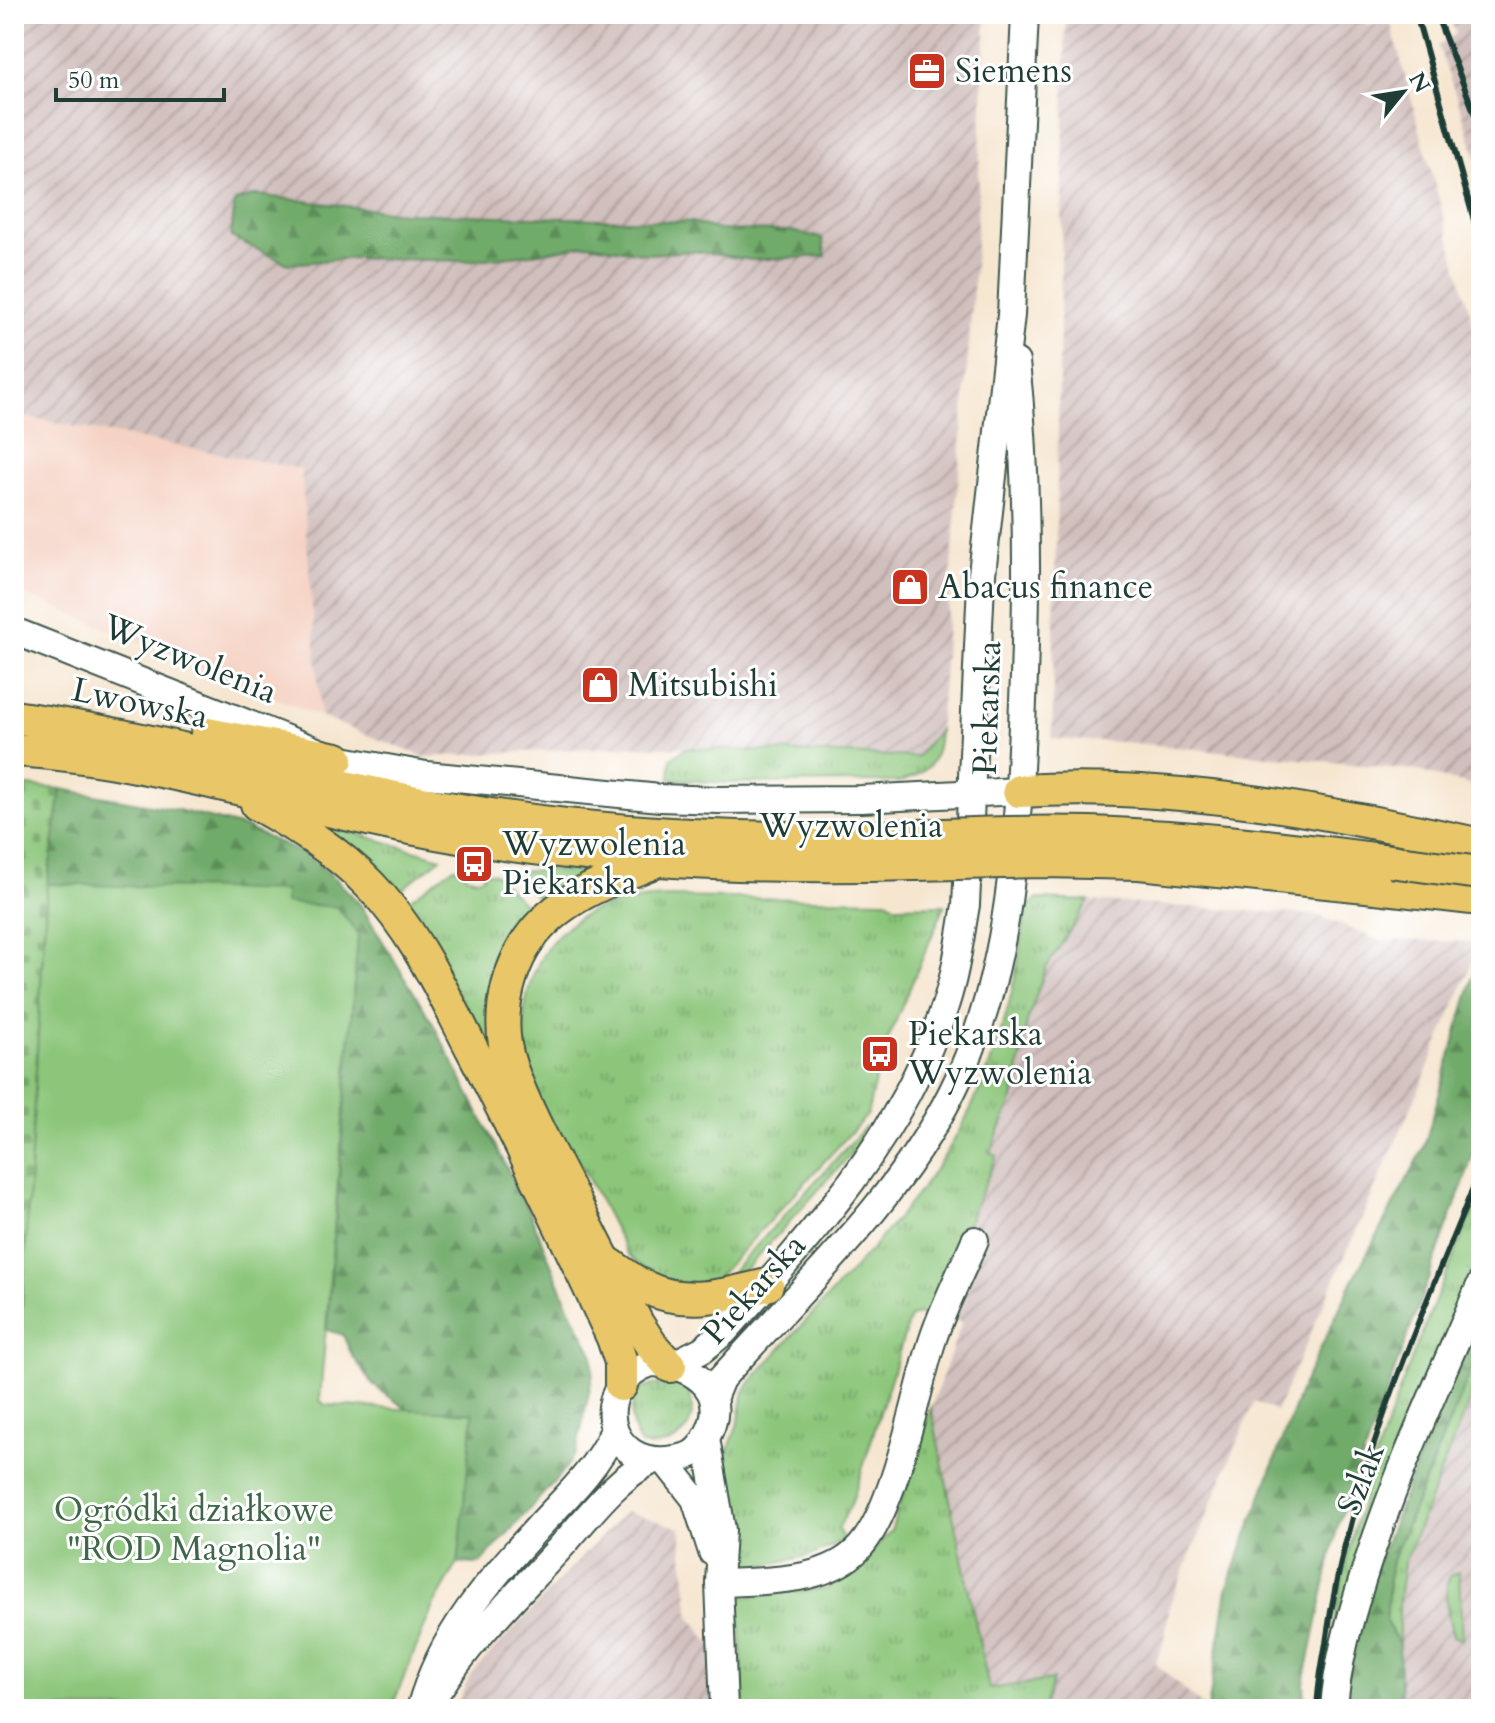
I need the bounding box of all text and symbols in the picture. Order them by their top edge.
place label: Siemens [955,48,1072,94]
office icon: Siemens [906,50,948,92]
scale bar [56,52,224,102]
north arrow [1363,52,1443,132]
text: 50 m [68,64,120,97]
text: N [1402,67,1437,98]
place label: Abacus finance [938,564,1153,610]
shop icon: Abacus finance [889,566,931,608]
street label: Wyzwolenia [95,603,284,715]
street label: Piekarska [962,640,1012,776]
place label: Mitsubishi [628,662,778,708]
shop icon: Mitsubishi [579,664,621,706]
street label: Lwowska [68,666,212,740]
street label: Wyzwolenia [758,803,943,849]
place label: Wyzwolenia Piekarska [501,821,686,906]
bus stop icon: Wyzwolenia Piekarska [453,843,495,885]
place label: Piekarska Wyzwolenia [907,1011,1092,1096]
bus stop icon: Piekarska Wyzwolenia [859,1033,901,1075]
street label: Piekarska [692,1223,816,1354]
street label: Szlak [1326,1436,1396,1522]
park label: Ogródki działkowe "ROD Magnolia" [54,1487,334,1572]

